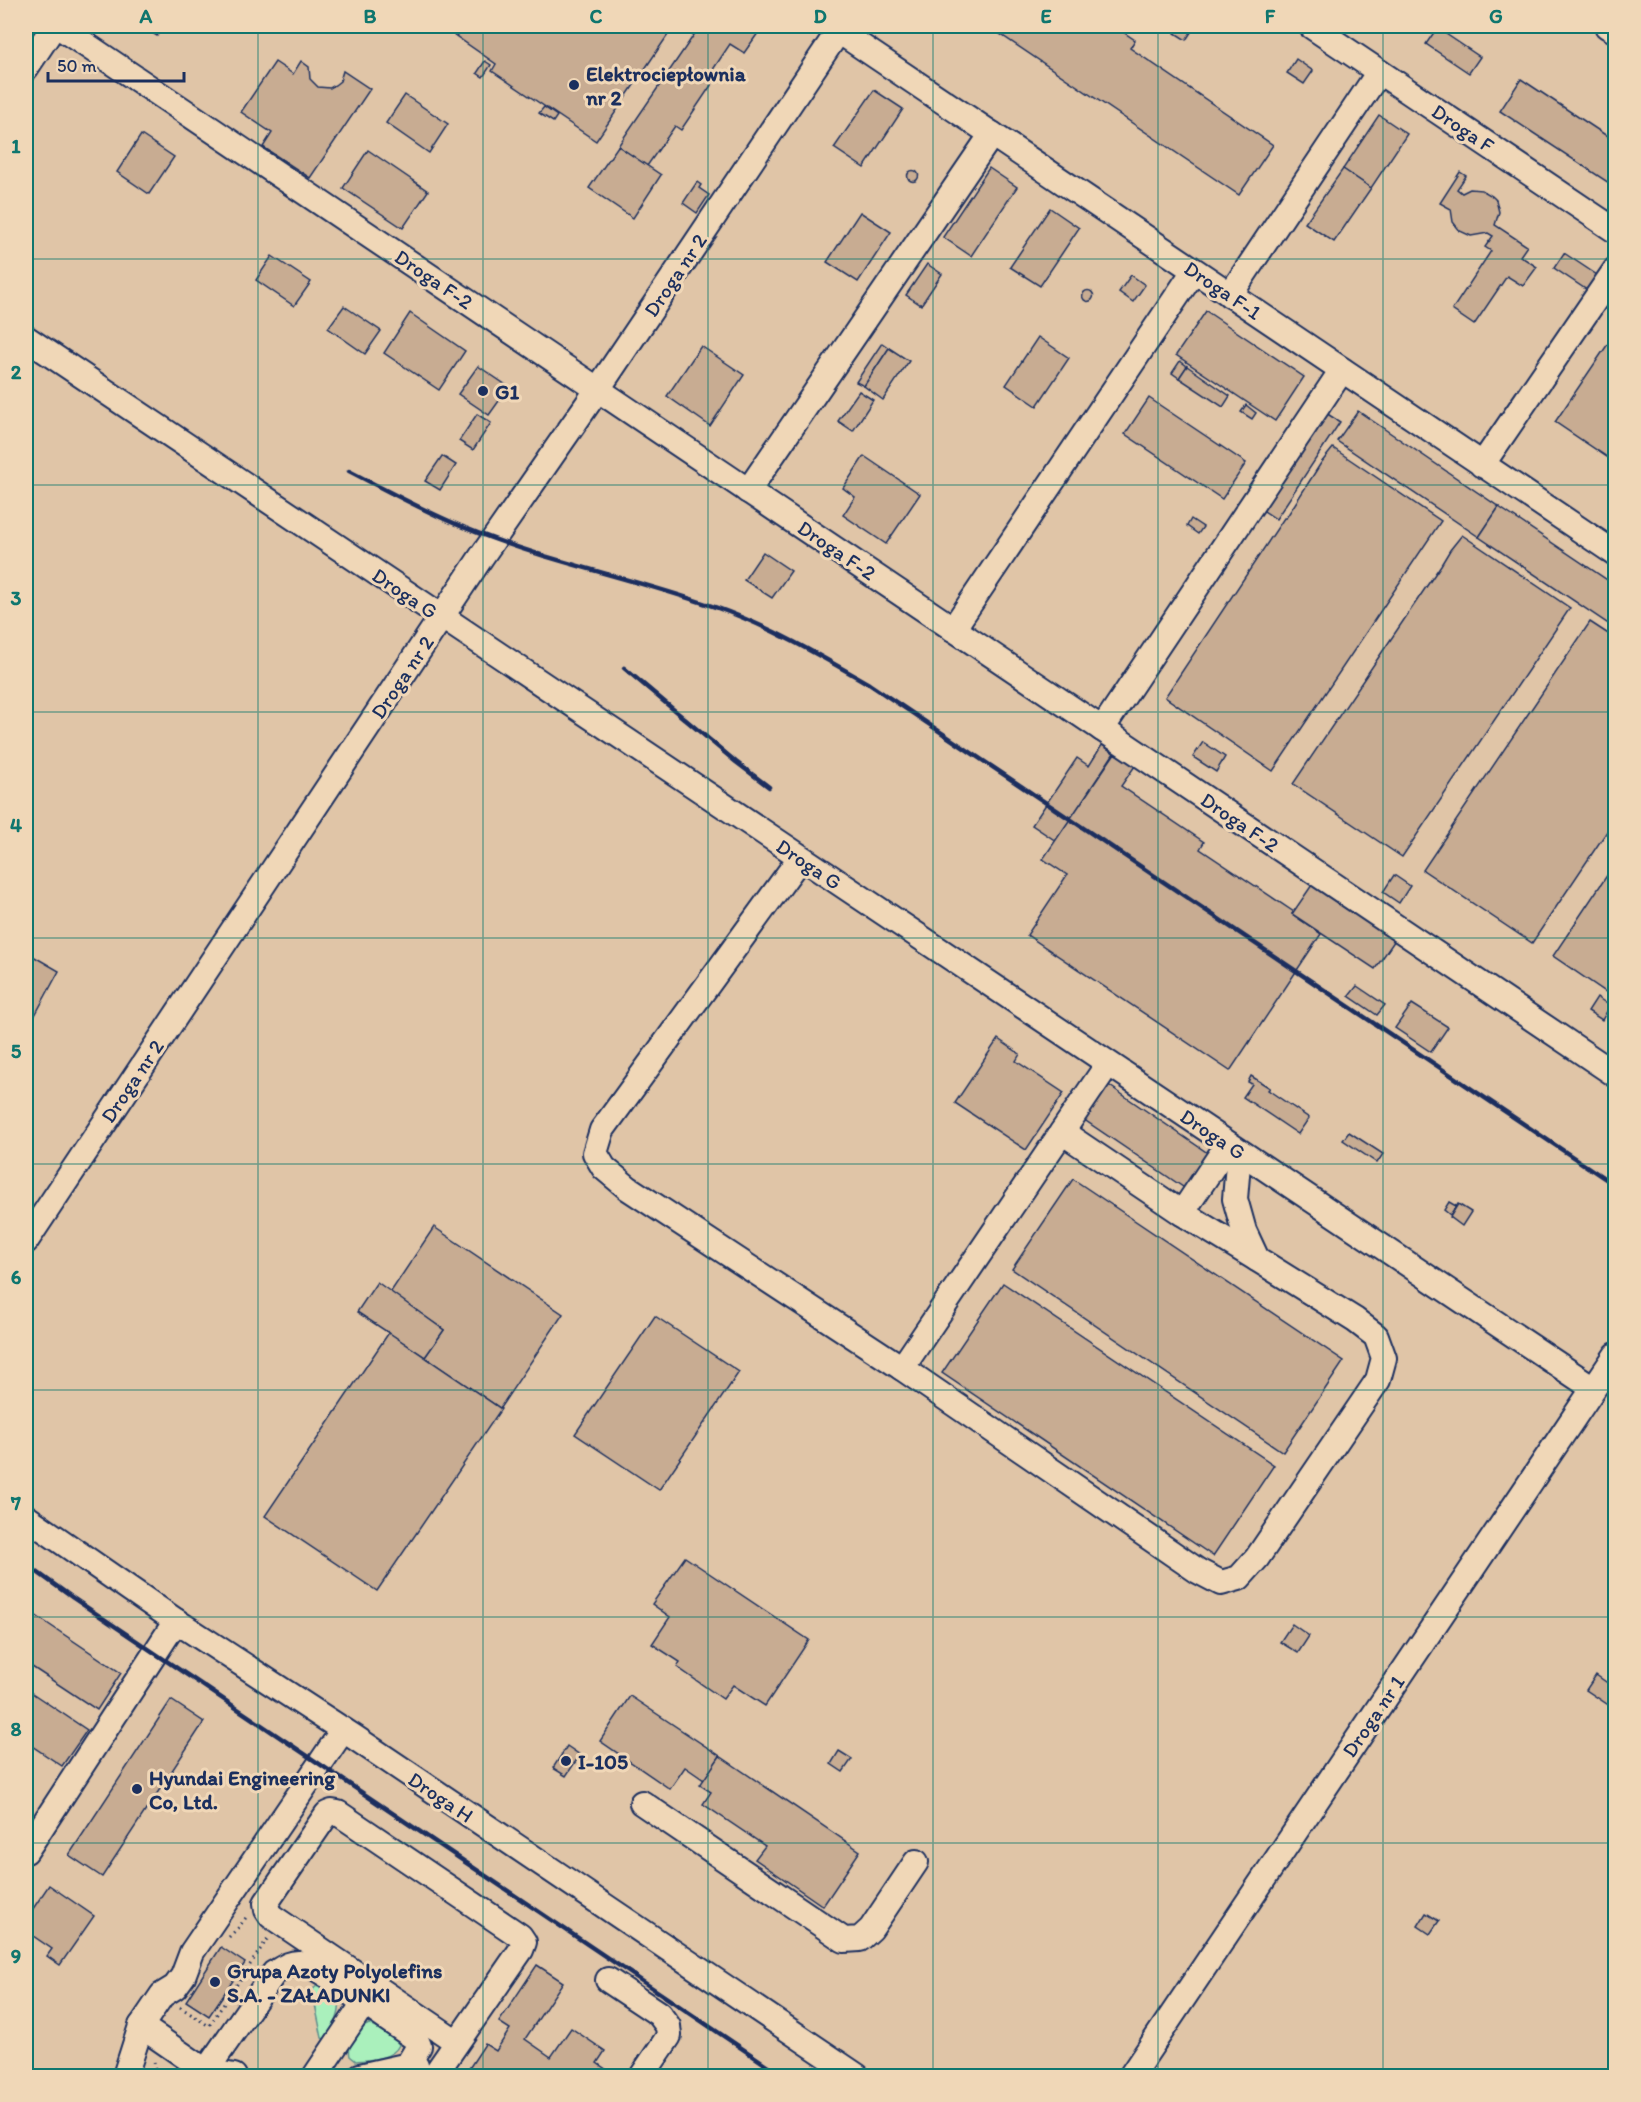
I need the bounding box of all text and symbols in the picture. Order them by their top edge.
text: A [139,4,153,28]
text: B [364,4,377,28]
text: C [590,4,603,28]
text: D [813,4,827,28]
text: E [1040,4,1052,28]
text: F [1265,4,1276,28]
text: G [1489,4,1503,28]
scale bar [48,45,184,83]
text: 50 m [57,55,97,77]
place label: Elektrociepłownia nr 2 [585,61,747,110]
marker: Elektrociepłownia nr 2 [567,78,581,92]
street label: Droga F [1427,98,1499,158]
text: 1 [11,134,21,158]
street label: Droga nr 2 [638,229,712,321]
street label: Droga F-2 [390,244,478,314]
street label: Droga F-1 [1180,255,1267,325]
text: 2 [11,360,22,384]
place label: G1 [495,379,519,404]
marker: G1 [476,384,490,398]
street label: Droga F-2 [793,515,881,585]
street label: Droga G [368,562,442,624]
text: 3 [11,586,22,610]
street label: Droga nr 2 [365,631,439,723]
street label: Droga F-2 [1196,787,1284,857]
text: 4 [10,813,22,837]
street label: Droga G [772,833,846,895]
street label: Droga nr 2 [95,1035,169,1127]
text: 5 [11,1039,22,1063]
street label: Droga G [1176,1103,1250,1165]
text: 6 [11,1265,22,1289]
text: 7 [10,1491,21,1515]
street label: Droga nr 1 [1337,1670,1410,1762]
text: 8 [11,1717,22,1741]
place label: I-105 [578,1749,628,1774]
marker: I-105 [559,1754,573,1768]
place label: Hyundai Engineering Co, Ltd. [149,1765,336,1814]
street label: Droga H [404,1766,478,1828]
marker: Hyundai Engineering Co, Ltd. [130,1782,144,1796]
text: 9 [11,1944,21,1968]
place label: Grupa Azoty Polyolefins S.A. - ZAŁADUNKI [227,1958,442,2007]
marker: Grupa Azoty Polyolefins S.A. - ZAŁADUNKI [208,1975,222,1989]

